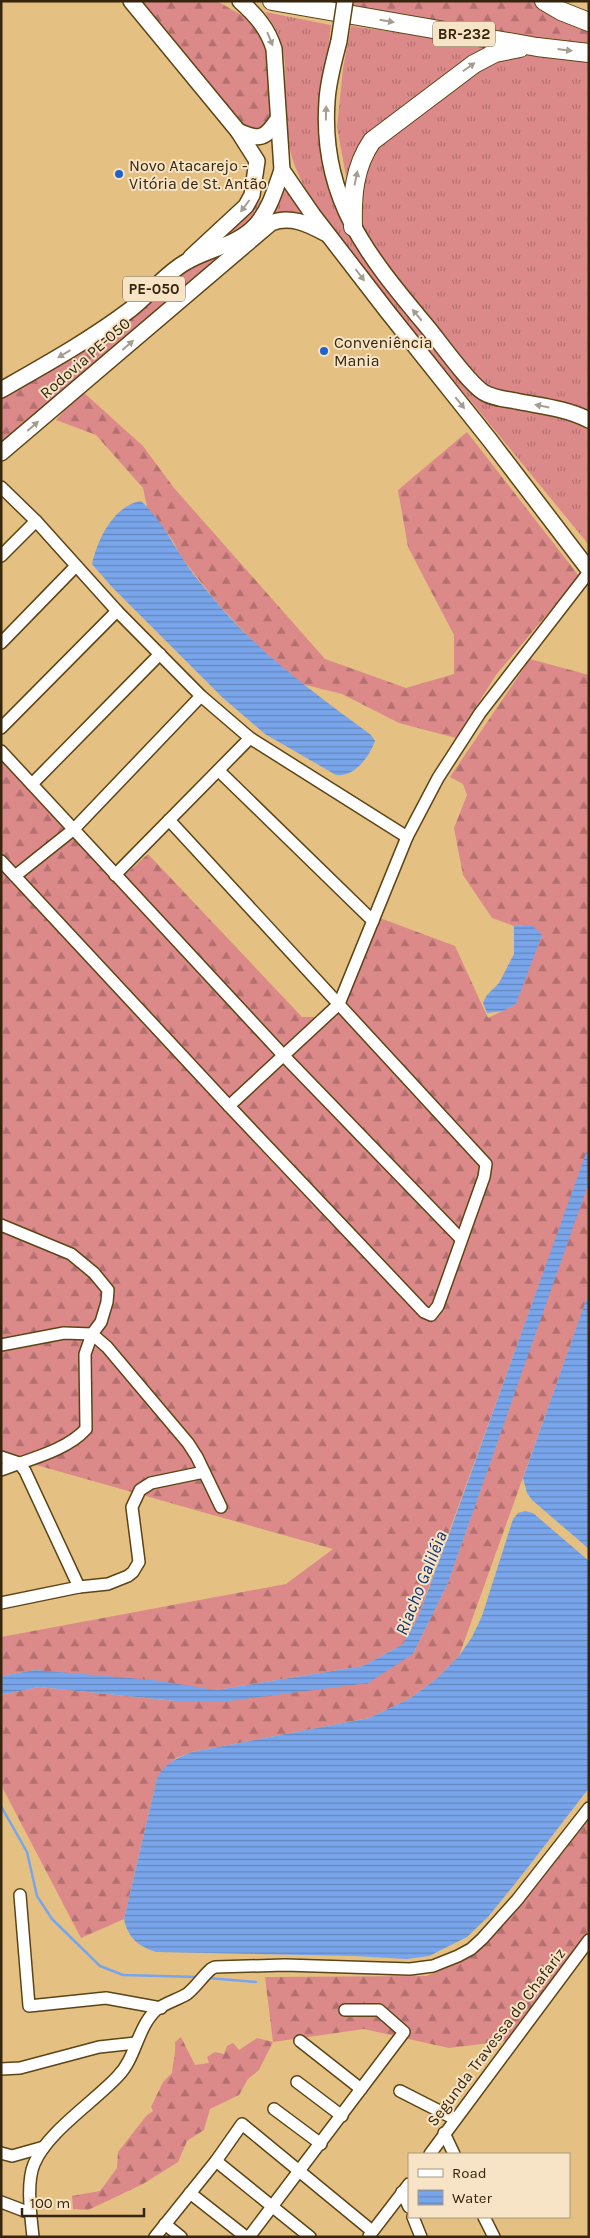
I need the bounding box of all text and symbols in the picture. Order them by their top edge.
one-way arrow [379,17,395,25]
road number: BR-232 [433,22,495,46]
one-way arrow [266,32,274,47]
one-way arrow [557,46,573,54]
one-way arrow [462,62,476,72]
one-way arrow [323,104,331,120]
place label: Novo Atacarejo - Vitória de St. Antão [129,156,267,193]
marker: Novo Atacarejo - Vitória de St. Antão [113,168,125,180]
one-way arrow [352,171,360,186]
one-way arrow [239,199,250,212]
one-way arrow [354,268,365,281]
road number: PE-050 [123,276,185,302]
one-way arrow [412,309,423,322]
street label: Rodovia PE-050 [36,314,134,402]
place label: Conveniência Mania [334,333,433,370]
one-way arrow [121,339,133,351]
marker: Conveniência Mania [318,345,330,357]
one-way arrow [58,349,71,358]
one-way arrow [455,396,466,409]
one-way arrow [534,402,550,410]
one-way arrow [26,421,39,432]
water label: Riacho Galiléia [390,1528,452,1638]
street label: Segunda Travessa do Chafariz [423,1944,569,2130]
legend [408,2153,570,2218]
text: Road [452,2164,487,2182]
scale bar [22,2186,145,2218]
text: Water [452,2189,493,2207]
text: 100 m [30,2194,70,2212]

